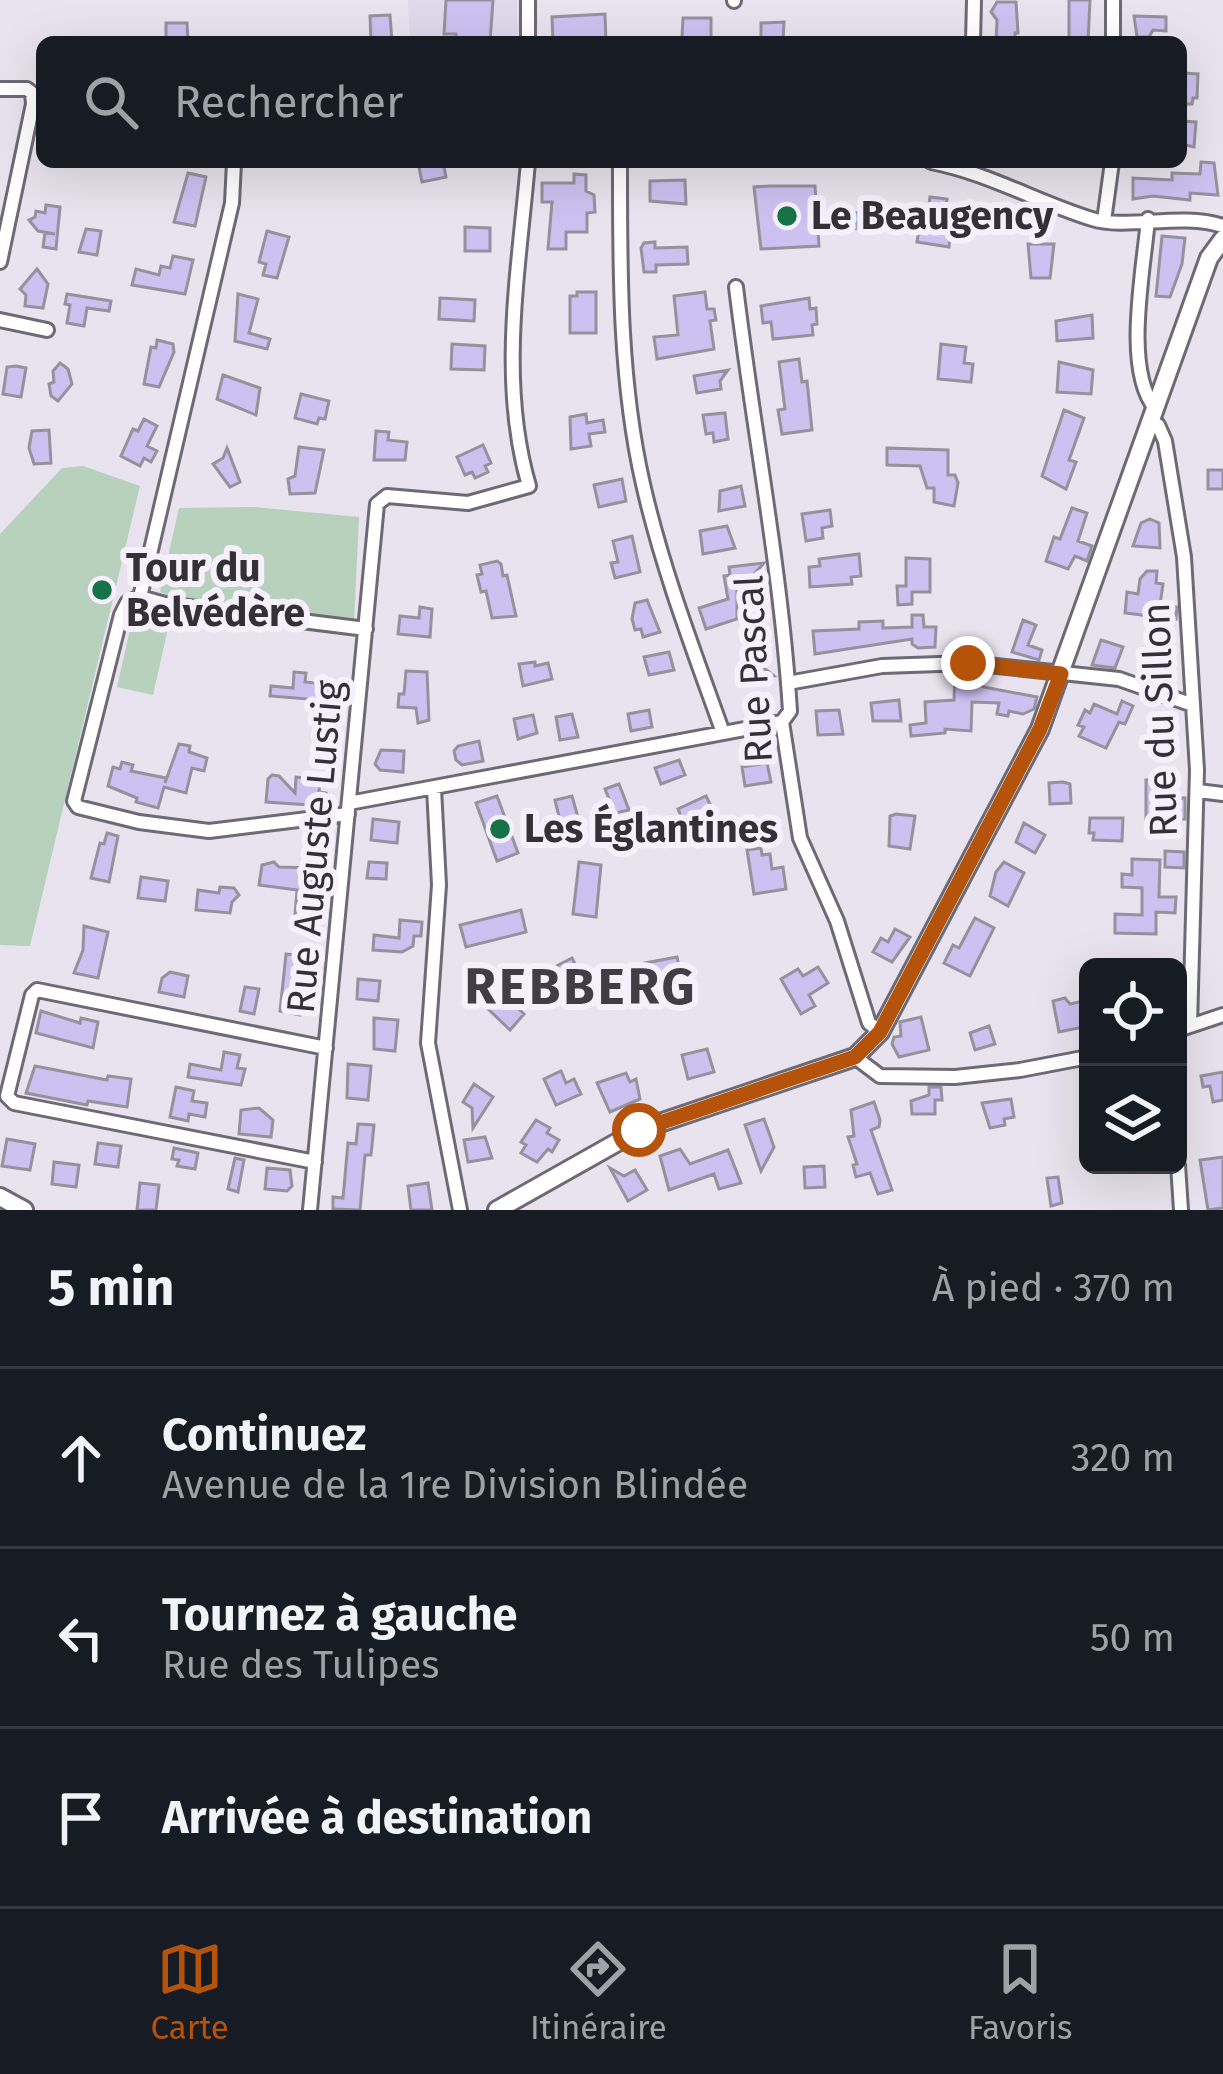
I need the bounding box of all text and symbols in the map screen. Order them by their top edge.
search box [36,36,1187,168]
icon: search [78,69,144,135]
text: Rechercher [174,75,403,129]
place label: Le Beaugency [811,193,1054,239]
marker: Le Beaugency [774,203,800,229]
place label: Tour du Belvédère [126,545,305,636]
street label: Rue Pascal [726,574,782,764]
marker: Tour du Belvédère [89,577,115,603]
street label: Rue du Sillon [1133,602,1187,838]
route end [941,636,995,690]
street label: Rue Auguste Lustig [278,678,353,1015]
place label: Les Églantines [524,803,778,852]
marker: Les Églantines [487,816,513,842]
district label: REBBERG [465,956,697,1018]
map controls [1079,958,1187,1174]
button: locate [1079,958,1187,1066]
button: layers [1079,1066,1187,1174]
route start [612,1103,666,1157]
text: 5 min [48,1257,174,1319]
text: À pied · 370 m [932,1265,1175,1311]
text: Continuez [162,1408,366,1462]
icon: ahead [48,1425,114,1491]
text: 320 m [1071,1435,1175,1481]
text: Avenue de la 1re Division Blindée [162,1462,748,1508]
text: Tournez à gauche [162,1588,517,1642]
icon: left [48,1605,114,1671]
text: 50 m [1090,1615,1175,1661]
text: Rue des Tulipes [162,1642,439,1688]
icon: arrive [48,1785,114,1851]
text: Arrivée à destination [162,1791,592,1845]
tab: Carte [151,1936,229,2048]
tab: Itinéraire [530,1936,667,2048]
tab: Favoris [968,1936,1072,2048]

